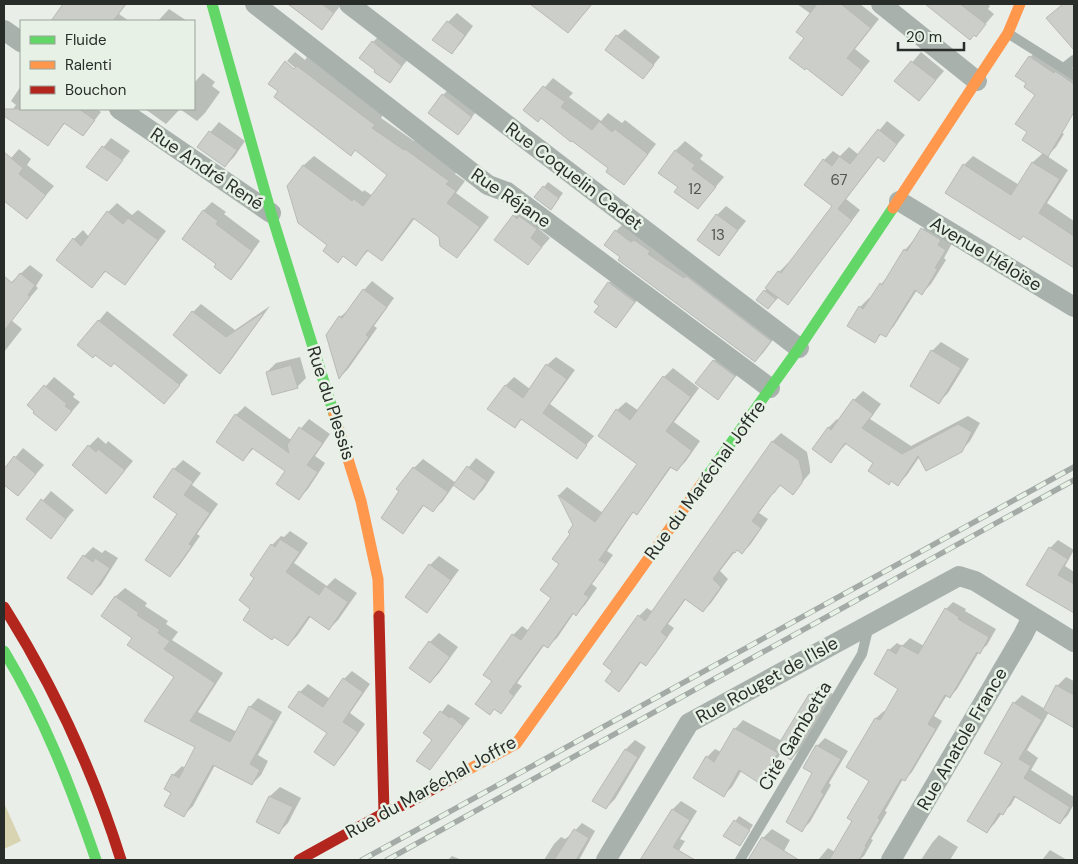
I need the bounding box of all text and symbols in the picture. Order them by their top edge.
legend [20,20,195,110]
scale bar [898,20,964,52]
text: 20 m [906,27,942,47]
text: Fluide [65,30,107,50]
text: Ralenti [65,55,112,75]
text: Bouchon [65,80,126,100]
street label: Rue Coquelin Cadet [501,117,647,235]
street label: Rue André René [146,122,268,216]
street label: Rue Réjane [467,163,555,233]
house number: 67 [830,170,848,190]
house number: 12 [688,179,702,199]
street label: Avenue Héloïse [926,211,1046,297]
house number: 13 [711,225,725,245]
street label: Rue du Plessis [301,343,361,463]
street label: Rue du Maréchal Joffre [639,395,771,565]
street label: Rue Rouget de l'Isle [692,631,842,729]
street label: Rue Anatole France [911,663,1013,815]
street label: Cité Gambetta [753,677,837,795]
street label: Rue du Maréchal Joffre [341,730,521,844]

